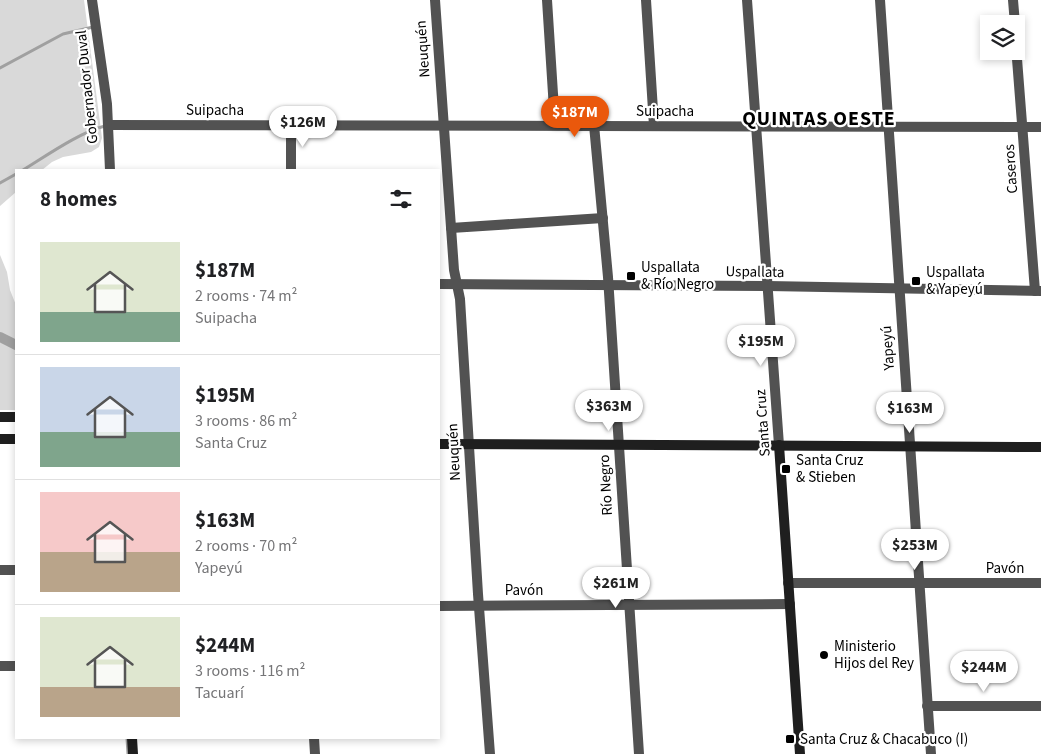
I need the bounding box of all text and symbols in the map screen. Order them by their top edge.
map controls [980,15,1025,60]
button: layers [980,15,1025,60]
street label: Neuquén [411,20,435,78]
street label: Gobernador Duval [71,29,103,145]
pin: $187M [540,96,610,138]
street label: Suipacha [186,100,244,121]
text: $187M [552,101,598,123]
street label: Suipacha [636,101,694,122]
district label: QUINTAS OESTE [742,105,896,133]
pin: $126M [268,106,338,148]
text: $126M [280,111,326,133]
street label: Caseros [999,144,1023,194]
text: 8 homes [40,184,117,214]
icon: filters [387,185,415,213]
text: $187M [195,255,255,285]
place label: Uspallata & Río Negro [641,257,714,295]
street label: Uspallata [725,261,785,283]
icon: home [80,262,140,322]
place label: Uspallata & Yapeyú [926,262,985,300]
marker: Uspallata & Río Negro [625,270,637,282]
marker: Uspallata & Yapeyú [910,275,922,287]
text: 2 rooms · 74 m² [195,285,297,307]
text: Suipacha [195,307,257,329]
pin: $195M [726,324,796,367]
street label: Yapeyú [876,325,900,372]
text: $195M [738,330,784,352]
text: $195M [195,380,255,410]
icon: home [80,387,140,447]
street label: Santa Cruz [750,389,776,457]
pin: $363M [574,390,644,432]
pin: $163M [875,392,945,434]
text: $363M [586,395,632,417]
text: $163M [887,397,933,419]
text: 3 rooms · 86 m² [195,410,297,432]
street label: Neuquén [442,423,466,481]
text: Santa Cruz [195,432,267,454]
place label: Santa Cruz & Stieben [796,450,863,488]
street label: Río Negro [594,454,618,516]
marker: Santa Cruz & Stieben [780,463,792,475]
text: $163M [195,505,255,535]
icon: home [80,512,140,572]
pin: $253M [880,528,950,571]
text: $253M [892,534,938,556]
text: 2 rooms · 70 m² [195,535,297,557]
text: Yapeyú [195,557,243,579]
street label: Pavón [986,558,1024,579]
pin: $261M [581,566,651,609]
text: $261M [593,572,639,594]
street label: Pavón [505,580,543,601]
text: $244M [195,630,255,660]
place label: Ministerio Hijos del Rey [834,636,914,674]
icon: home [80,637,140,697]
marker: Ministerio Hijos del Rey [818,649,830,661]
pin: $244M [949,650,1019,693]
text: $244M [961,656,1007,678]
text: 3 rooms · 116 m² [195,660,305,682]
text: Tacuarí [195,682,244,704]
place label: Santa Cruz & Chacabuco (I) [800,729,968,750]
marker: Santa Cruz & Chacabuco (I) [784,733,796,745]

